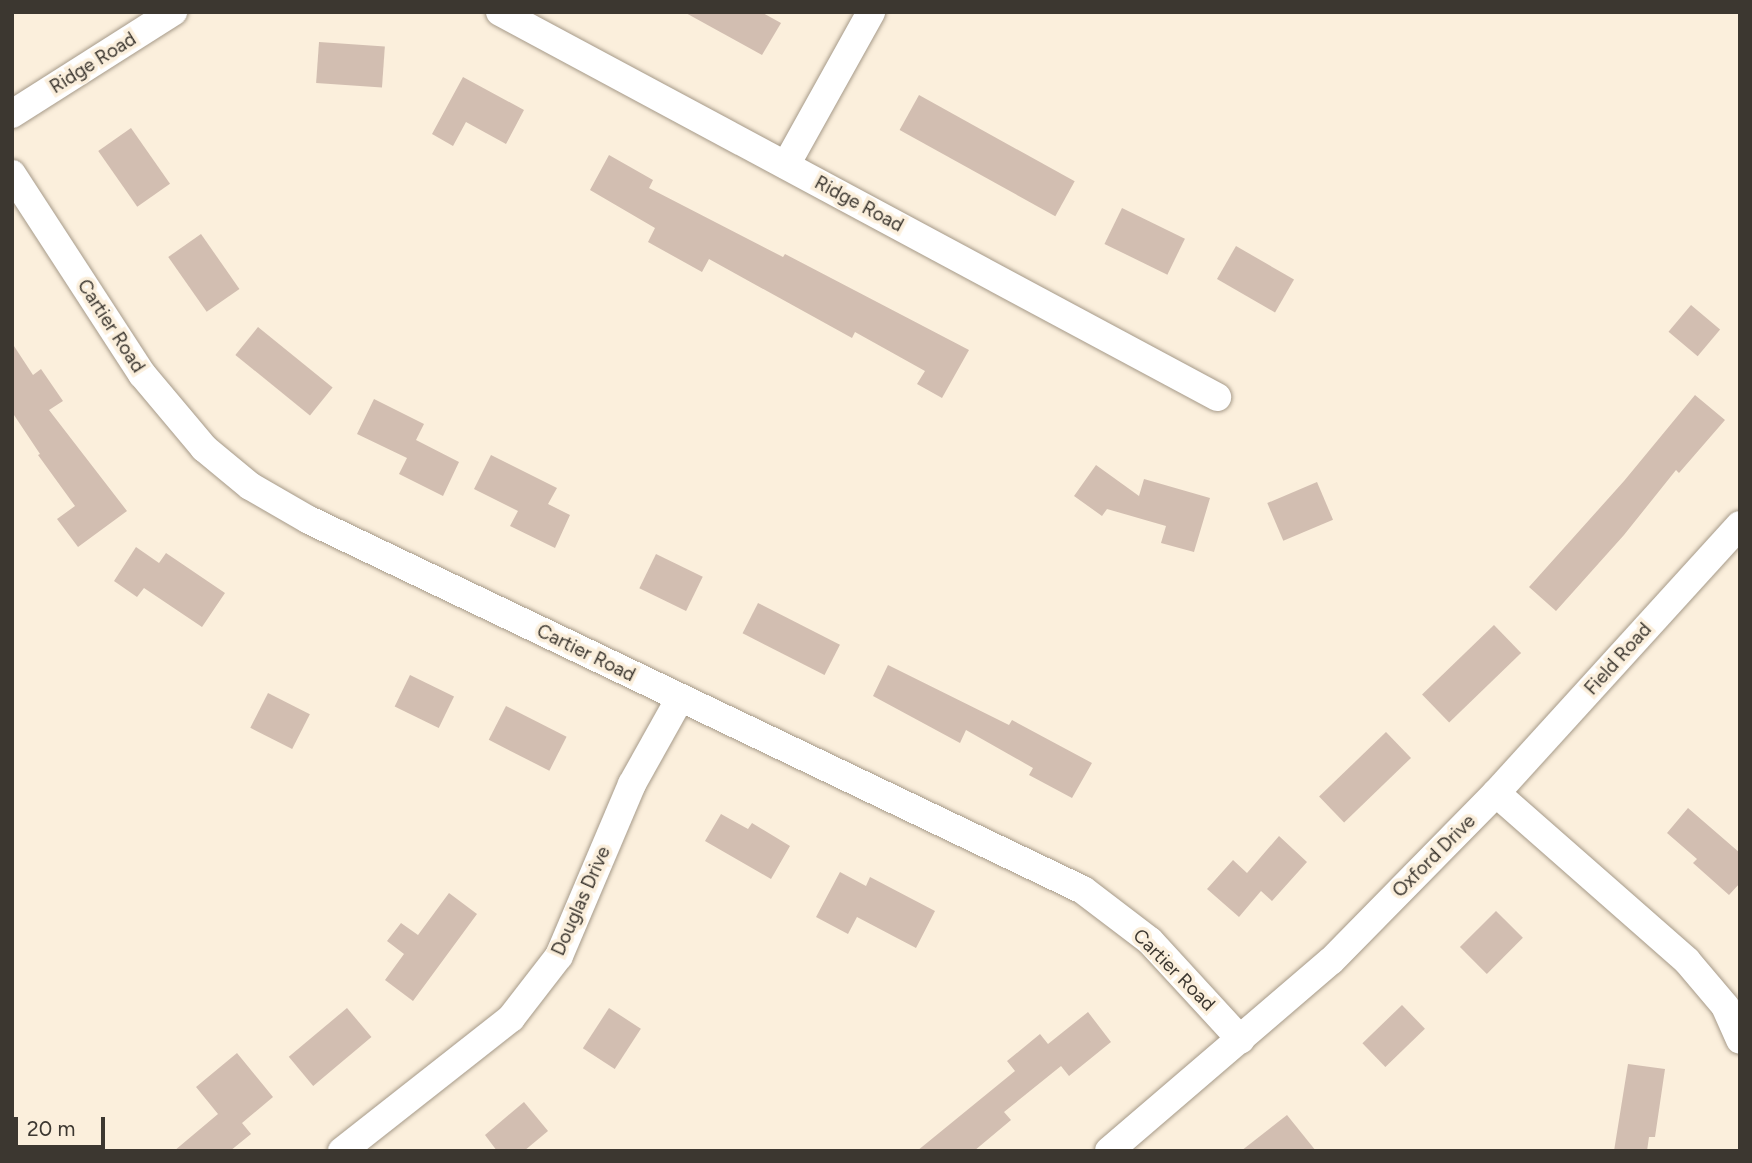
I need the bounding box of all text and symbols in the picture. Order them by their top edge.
street label: Ridge Road [46,28,140,98]
street label: Ridge Road [811,171,907,237]
street label: Cartier Road [72,275,150,377]
street label: Field Road [1580,618,1656,700]
street label: Cartier Road [533,619,639,687]
street label: Oxford Drive [1388,810,1480,902]
street label: Douglas Drive [547,843,615,959]
street label: Cartier Road [1128,924,1220,1016]
scale bar [18,1104,108,1148]
text: 20 m [27,1116,75,1141]

